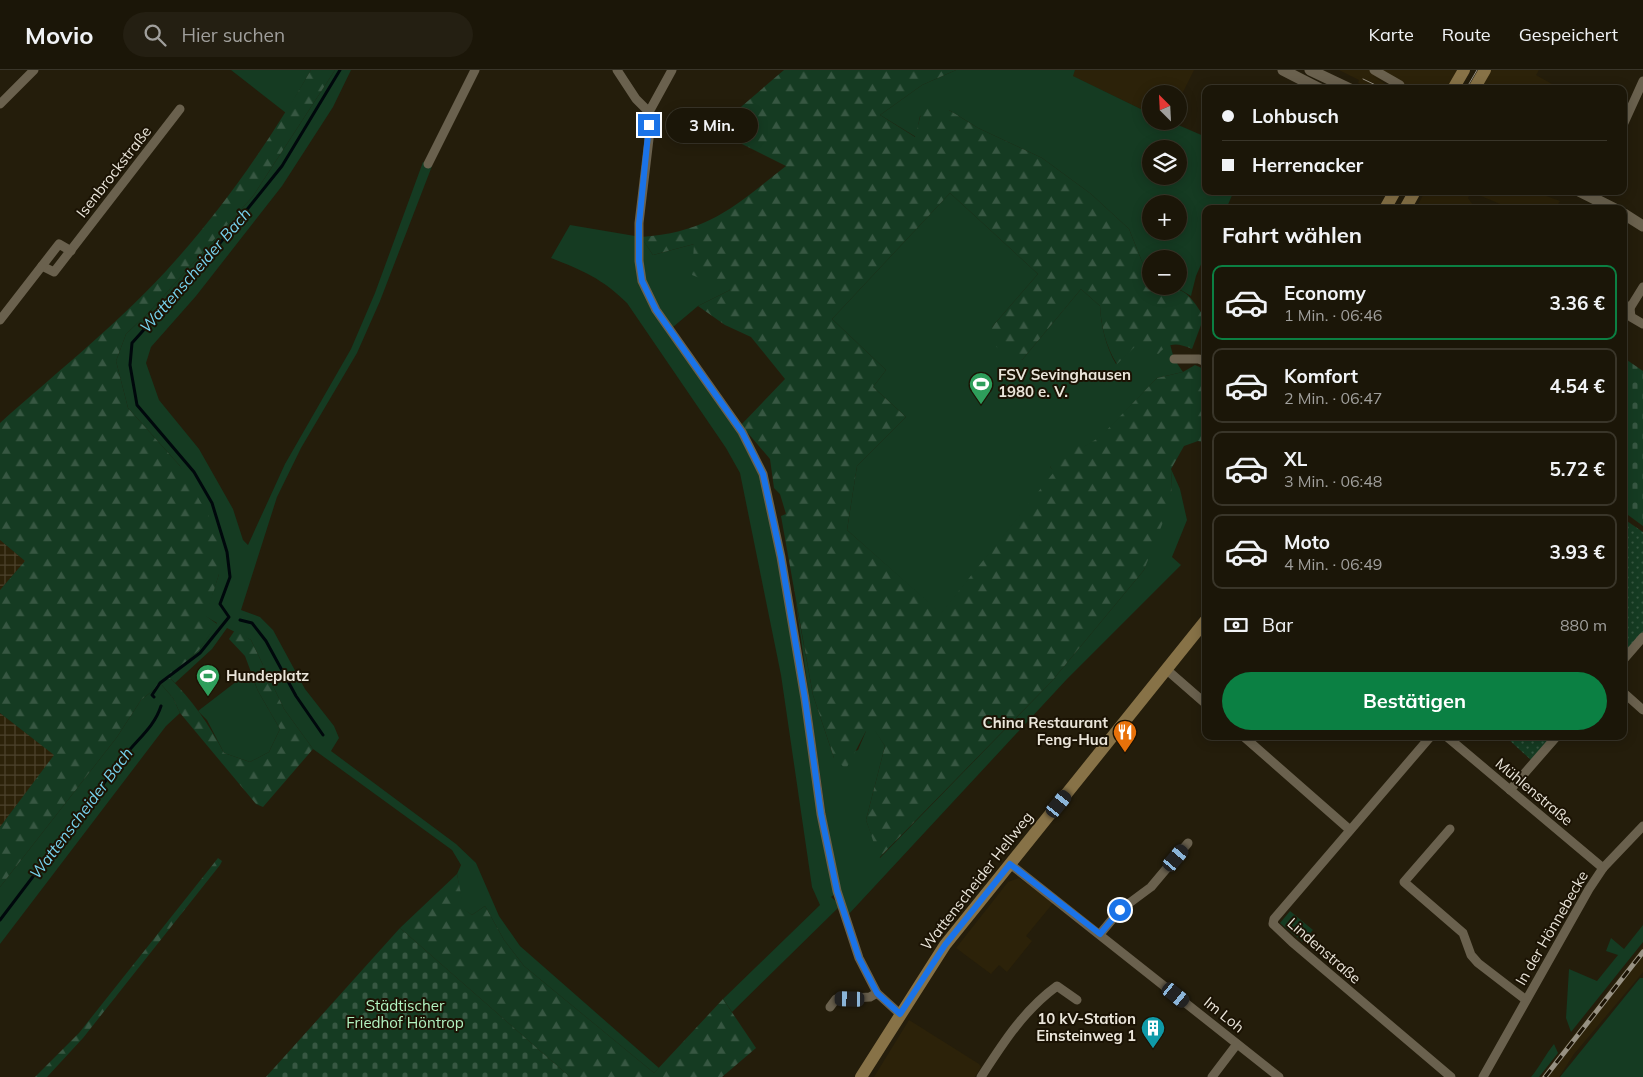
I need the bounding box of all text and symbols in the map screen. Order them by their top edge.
search box [123,12,473,57]
text: Movio [25,20,93,50]
icon: search [141,21,169,49]
text: Hier suchen [181,23,285,47]
text: Karte [1369,23,1414,46]
text: Route [1442,23,1491,46]
text: Gespeichert [1519,23,1618,46]
north arrow [1142,85,1188,130]
map controls [1142,85,1187,295]
text: Lohbusch [1252,104,1339,128]
callout: 3 Min. [666,108,759,142]
route end [638,114,660,136]
text: 3 Min. [689,115,735,135]
street label: Isenbrockstraße [72,122,155,221]
button: layers [1142,140,1187,185]
text: Herrenacker [1252,153,1363,177]
button: + [1142,195,1187,240]
water label: Wattenscheider Bach [135,203,255,337]
text: Fahrt wählen [1222,221,1362,249]
button: − [1142,250,1187,295]
icon: car [1224,280,1269,325]
text: Economy [1284,281,1366,305]
text: 3.36 € [1549,291,1605,315]
text: 1 Min. · 06:46 [1284,305,1382,325]
icon: car [1224,363,1269,408]
text: Komfort [1284,364,1358,388]
place label: FSV Sevinghausen 1980 e. V. [998,365,1131,401]
sports icon: FSV Sevinghausen 1980 e. V. [968,371,994,405]
text: 4.54 € [1549,374,1605,398]
text: 2 Min. · 06:47 [1284,388,1382,408]
icon: car [1224,446,1269,491]
text: XL [1284,447,1307,471]
text: 5.72 € [1549,457,1605,481]
text: 3 Min. · 06:48 [1284,471,1382,491]
icon: car [1224,529,1269,574]
text: Moto [1284,530,1330,554]
text: 3.93 € [1549,540,1605,564]
text: 4 Min. · 06:49 [1284,554,1382,574]
icon: cash [1222,611,1250,639]
text: Bar [1262,613,1293,637]
text: 880 m [1560,615,1607,635]
sports icon: Hundeplatz [195,663,221,697]
place label: Hundeplatz [226,666,309,685]
button: Bestätigen [1222,672,1607,730]
place label: China Restaurant Feng-Hua [983,713,1108,749]
restaurant icon: China Restaurant Feng-Hua [1112,719,1138,753]
water label: Wattenscheider Bach [25,743,137,883]
street label: Mühlenstraße [1492,754,1577,830]
car [1043,788,1074,820]
street label: Wattenscheider Hellweg [917,808,1037,954]
car [1160,842,1191,874]
street label: In der Hönnebecke [1511,867,1592,988]
route start [1109,899,1131,921]
street label: Lindenstraße [1284,914,1365,988]
car [1159,980,1192,1010]
car [834,991,865,1007]
street label: Im Loh [1200,993,1248,1037]
park label: Städtischer Friedhof Höntrop [346,996,464,1032]
place label: 10 kV-Station Einsteinweg 1 [1036,1009,1136,1045]
building icon: 10 kV-Station Einsteinweg 1 [1140,1015,1166,1049]

